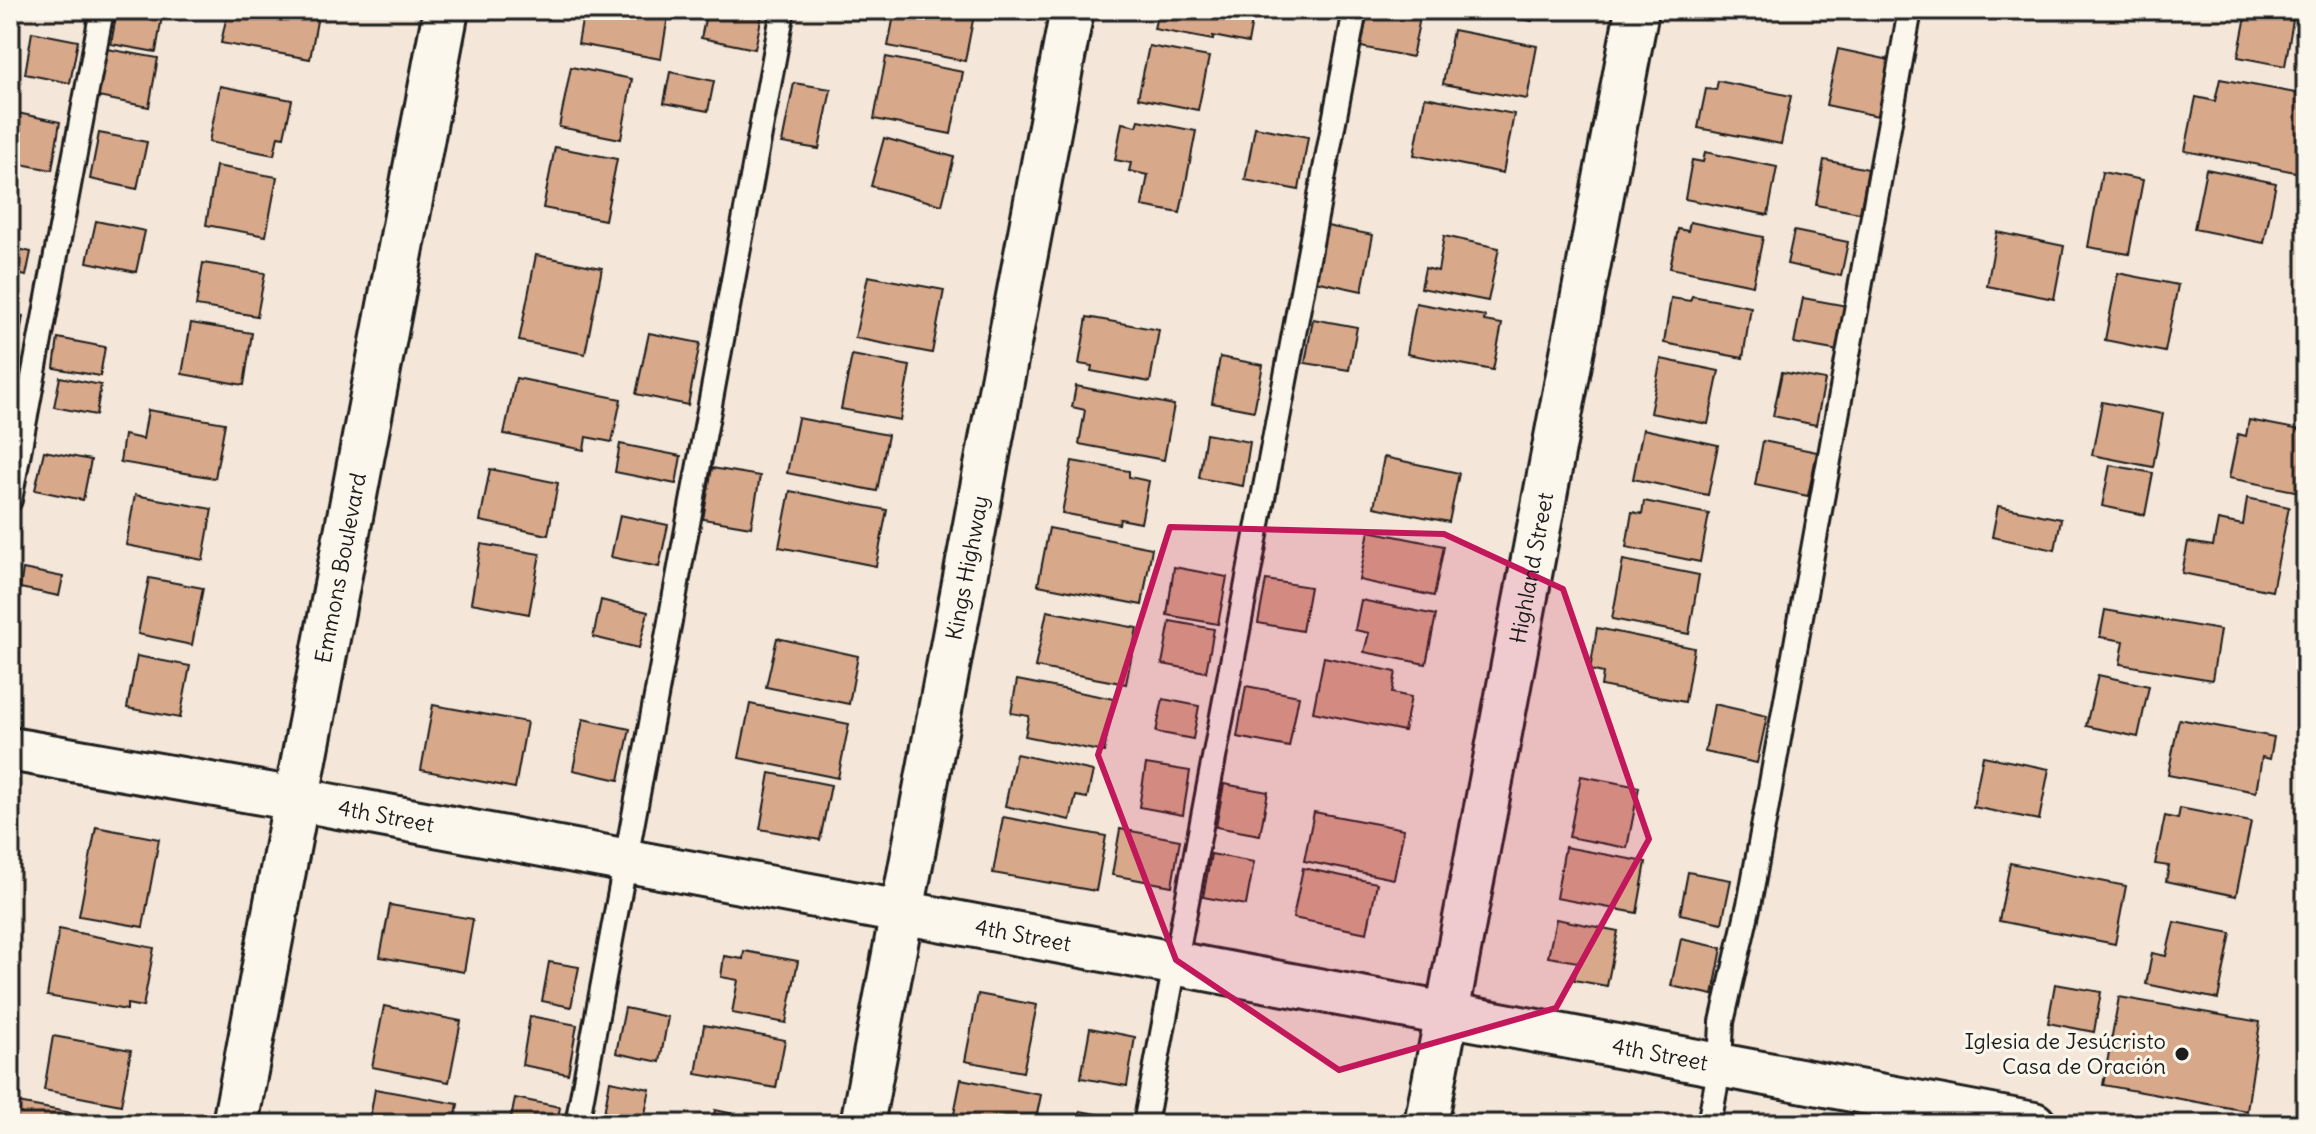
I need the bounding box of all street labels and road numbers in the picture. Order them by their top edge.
street label: Emmons Boulevard [309,470,372,665]
street label: Highland Street [1503,490,1559,646]
street label: Kings Highway [940,493,994,642]
street label: 4th Street [336,793,436,839]
street label: 4th Street [973,912,1073,958]
street label: 4th Street [1610,1031,1710,1077]

